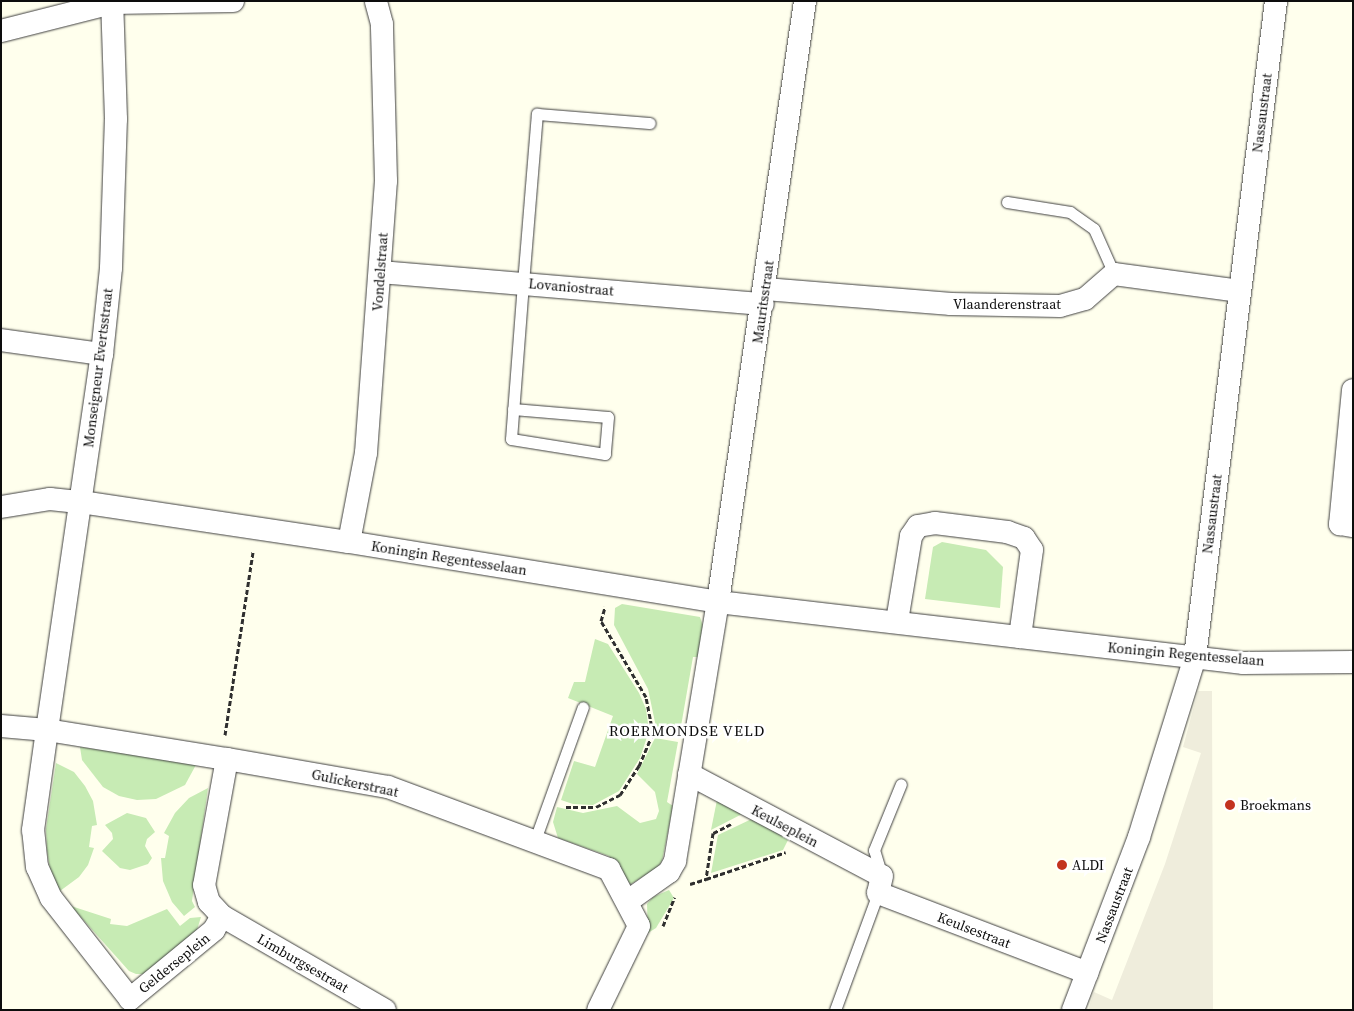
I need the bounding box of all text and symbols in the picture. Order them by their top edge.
street label: Nassaustraat [1249,72,1275,154]
street label: Vondelstraat [369,232,391,312]
street label: Mauritsstraat [749,259,777,345]
street label: Lovaniostraat [528,275,614,299]
street label: Monseigneur Evertsstraat [80,287,116,449]
street label: Vlaanderenstraat [953,296,1061,312]
street label: Nassaustraat [1199,473,1225,555]
street label: Koningin Regentesselaan [370,537,528,579]
street label: Koningin Regentesselaan [1107,639,1265,669]
district label: ROERMONDSE VELD [607,722,767,740]
street label: Gulickerstraat [310,766,400,800]
place label: Broekmans [1240,797,1311,813]
marker: Broekmans [1224,799,1236,811]
street label: Keulseplein [749,801,821,851]
place label: ALDI [1072,857,1104,873]
marker: ALDI [1056,859,1068,871]
street label: Nassaustraat [1092,865,1136,945]
street label: Keulsestraat [935,908,1013,952]
street label: Gelderseplein [135,929,213,997]
street label: Limburgsestraat [254,930,352,996]

